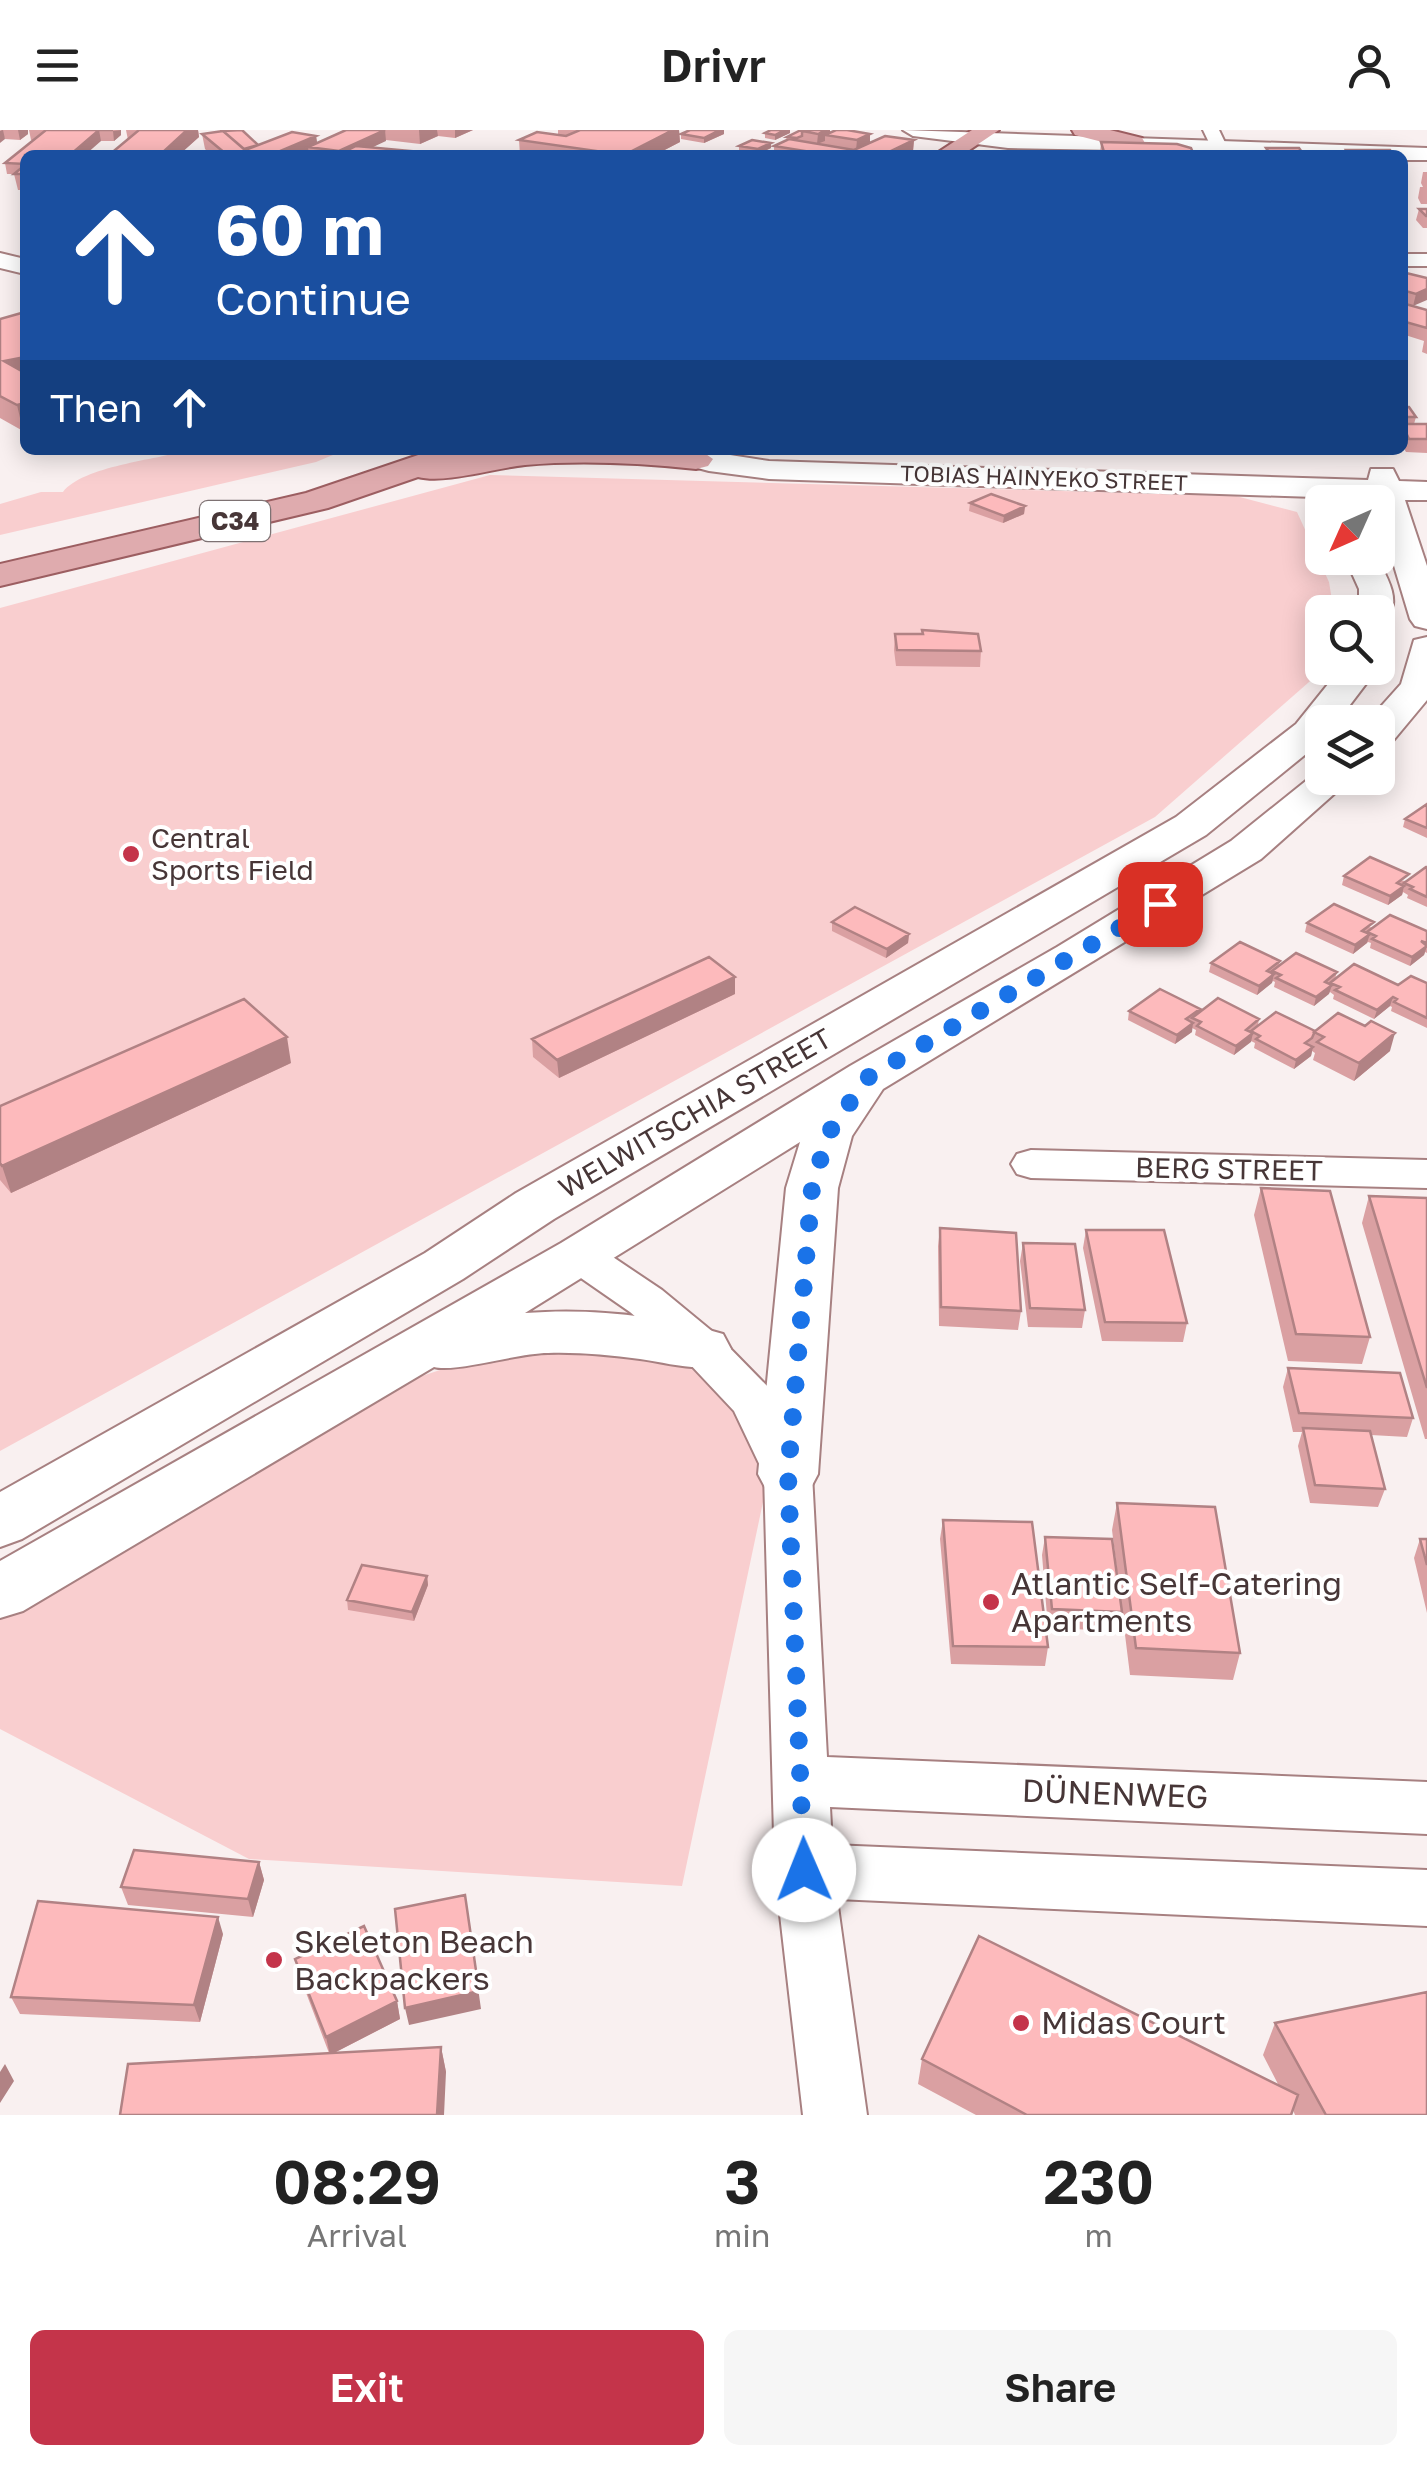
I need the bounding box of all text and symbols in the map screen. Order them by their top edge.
icon: menu [30,38,85,93]
text: Drivr [661,38,766,92]
icon: person [1342,38,1397,93]
text: 60 m [215,186,384,270]
icon: ahead [50,190,180,320]
text: Continue [215,271,411,325]
icon: ahead [162,380,217,435]
text: Then [50,385,142,430]
street label: TOBIAS HAINYEKO STREET [900,459,1189,496]
north arrow [1305,485,1395,575]
map controls [1305,485,1395,795]
road number: C34 [200,501,270,541]
button: search [1305,595,1395,685]
button: layers [1305,705,1395,795]
place label: Central Sports Field [151,821,314,886]
marker: Central Sports Field [120,843,142,865]
pin [1118,862,1203,947]
icon: arrive [1133,877,1188,932]
street label: WELWITSCHIA STREET [552,1021,837,1204]
street label: BERG STREET [1135,1150,1323,1187]
place label: Atlantic Self-Catering Apartments [1011,1564,1342,1639]
marker: Atlantic Self-Catering Apartments [980,1591,1002,1613]
street label: DÜNENWEG [1021,1771,1209,1815]
position arrow [752,1818,856,1922]
place label: Skeleton Beach Backpackers [294,1922,534,1997]
marker: Skeleton Beach Backpackers [263,1949,285,1971]
place label: Midas Court [1041,2003,1226,2041]
marker: Midas Court [1010,2012,1032,2034]
text: 08:29 [273,2145,441,2217]
text: 3 [724,2145,760,2217]
text: 230 [1044,2145,1154,2217]
text: Arrival [307,2216,407,2254]
text: min [714,2216,771,2254]
text: m [1085,2216,1113,2254]
button: Exit [30,2330,704,2445]
button: Share [724,2330,1397,2445]

